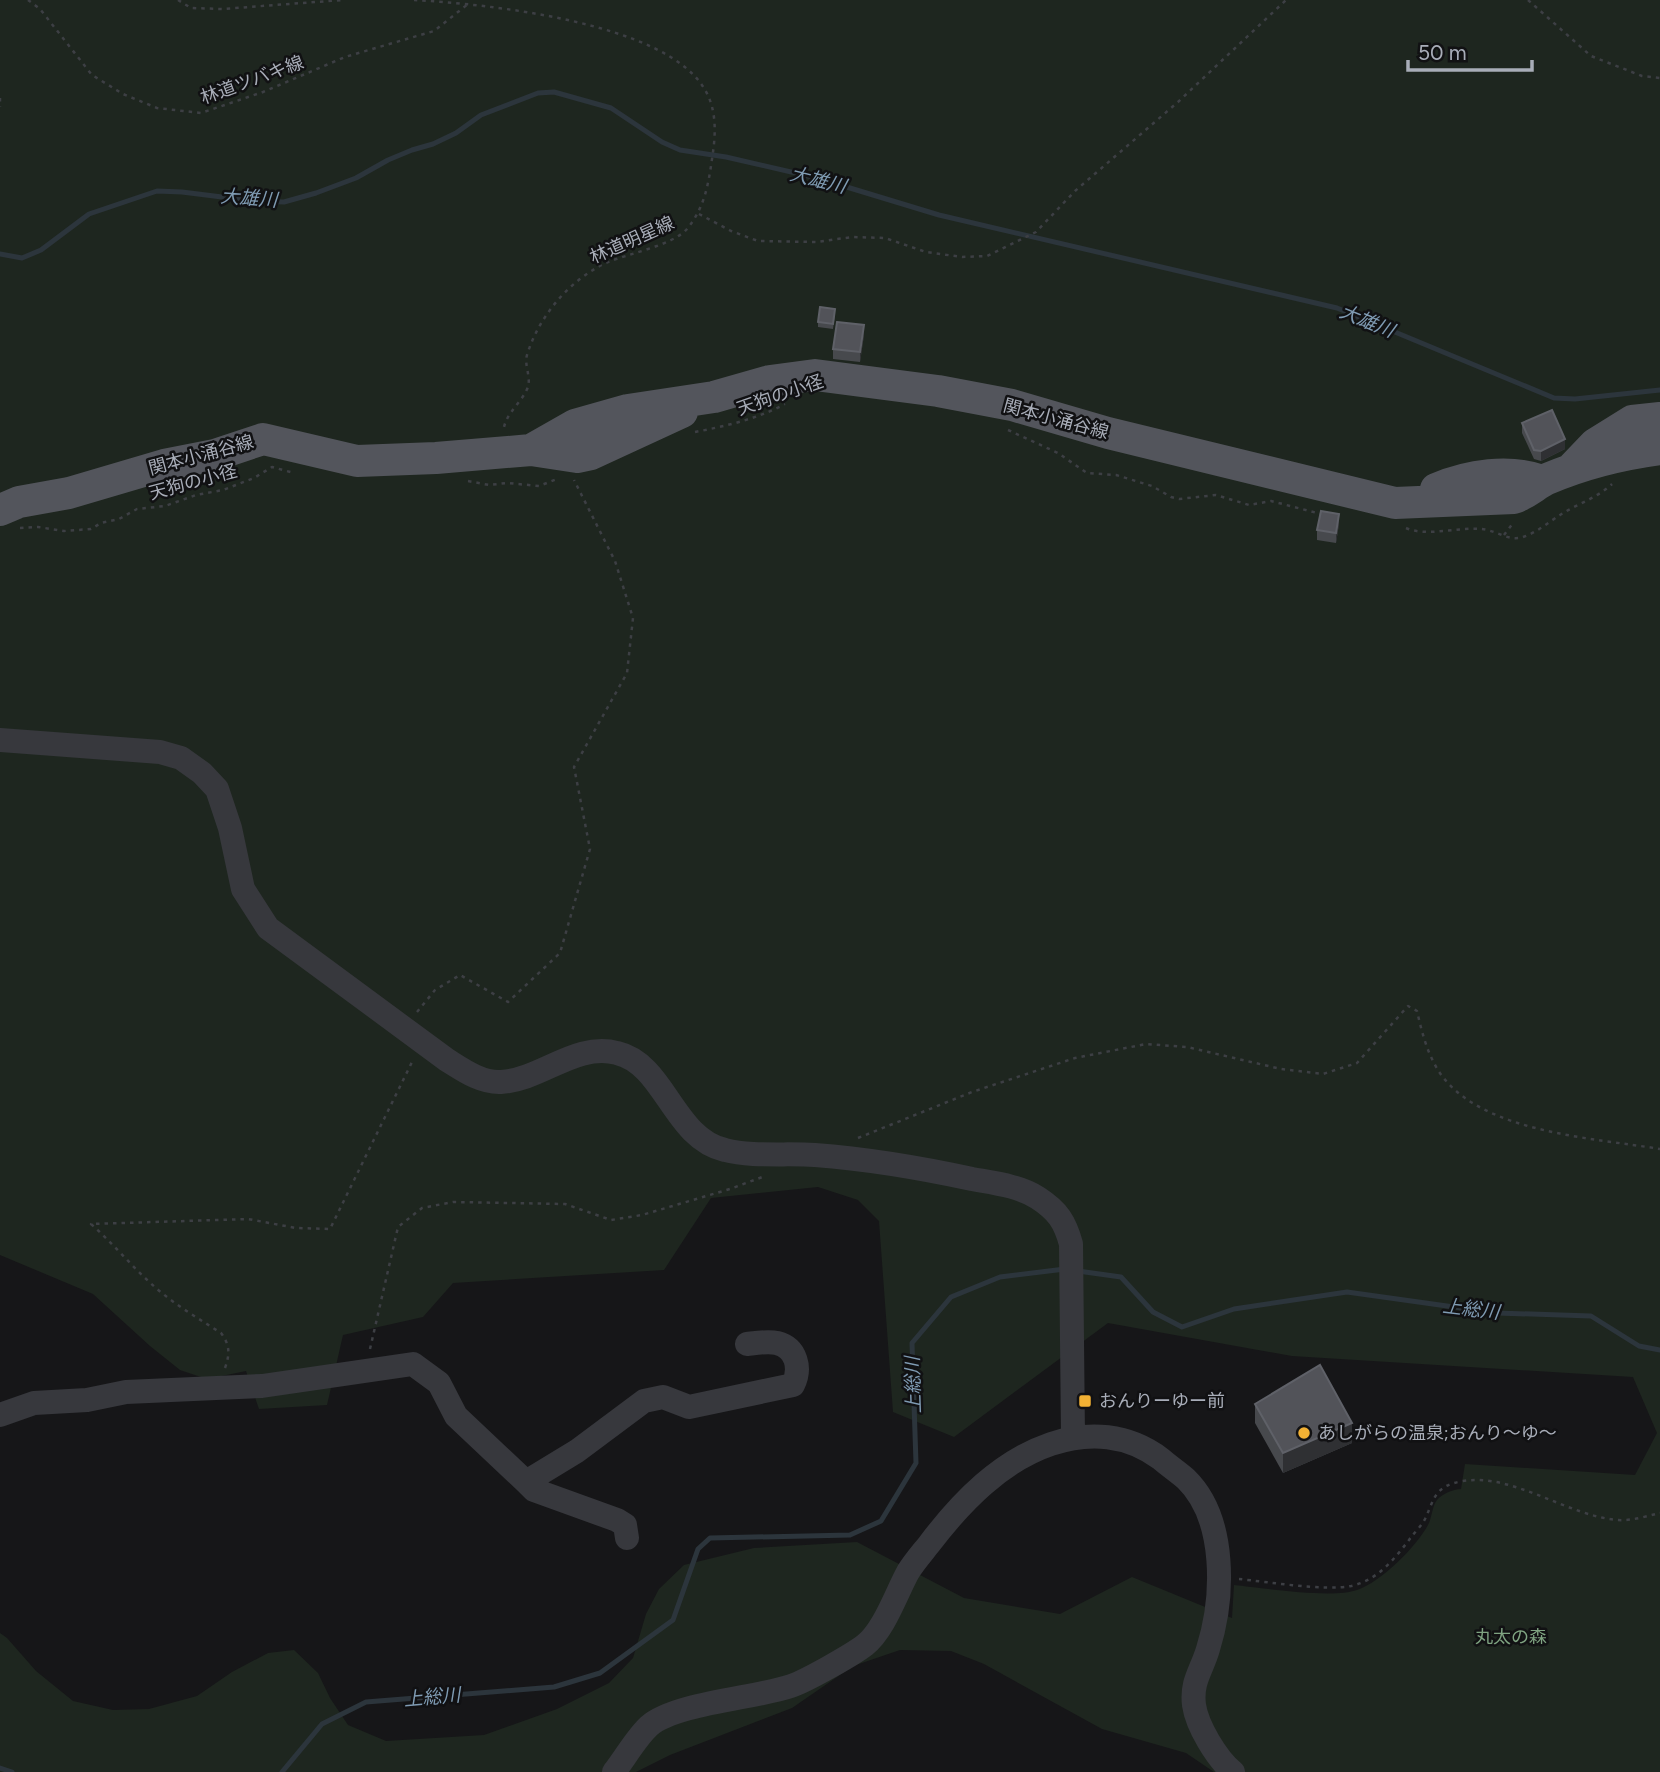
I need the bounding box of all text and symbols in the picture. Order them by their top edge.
scale bar [1408,28,1532,72]
text: 50 m [1418,40,1467,65]
street label: 林道ツバキ線 [197,51,307,109]
water label: 大雄川 [788,162,850,199]
water label: 大雄川 [220,185,280,212]
street label: 林道明星線 [586,212,678,268]
water label: 大雄川 [1336,300,1400,343]
street label: 天狗の小径 [734,370,826,420]
street label: 関本小涌谷線 [1001,394,1111,444]
street label: 関本小涌谷線 [146,430,256,480]
street label: 天狗の小径 [147,460,239,504]
water label: 上総川 [1441,1294,1503,1324]
water label: 上総川 [900,1354,925,1414]
place label: おんりーゆー前 [1099,1390,1225,1412]
marker: おんりーゆー前 [1077,1393,1093,1409]
place label: あしがらの温泉;おんり〜ゆ〜 [1318,1422,1557,1444]
marker: あしがらの温泉;おんり〜ゆ〜 [1296,1425,1312,1441]
park label: 丸太の森 [1475,1626,1547,1648]
water label: 上総川 [403,1683,463,1711]

